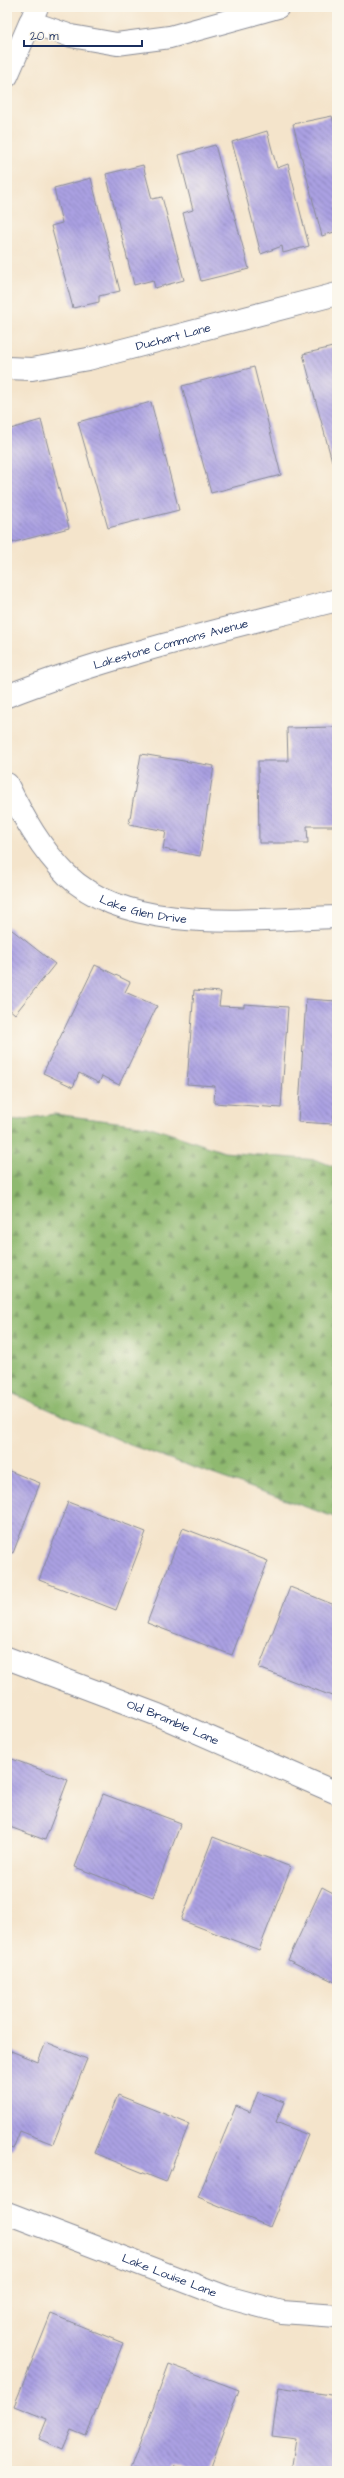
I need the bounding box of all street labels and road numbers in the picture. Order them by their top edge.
street label: Duchart Lane [134,319,213,355]
street label: Lakestone Commons Avenue [92,615,251,674]
street label: Lake Glen Drive [97,891,188,928]
street label: Old Bramble Lane [124,1696,222,1750]
street label: Lake Louise Lane [119,2250,220,2302]

